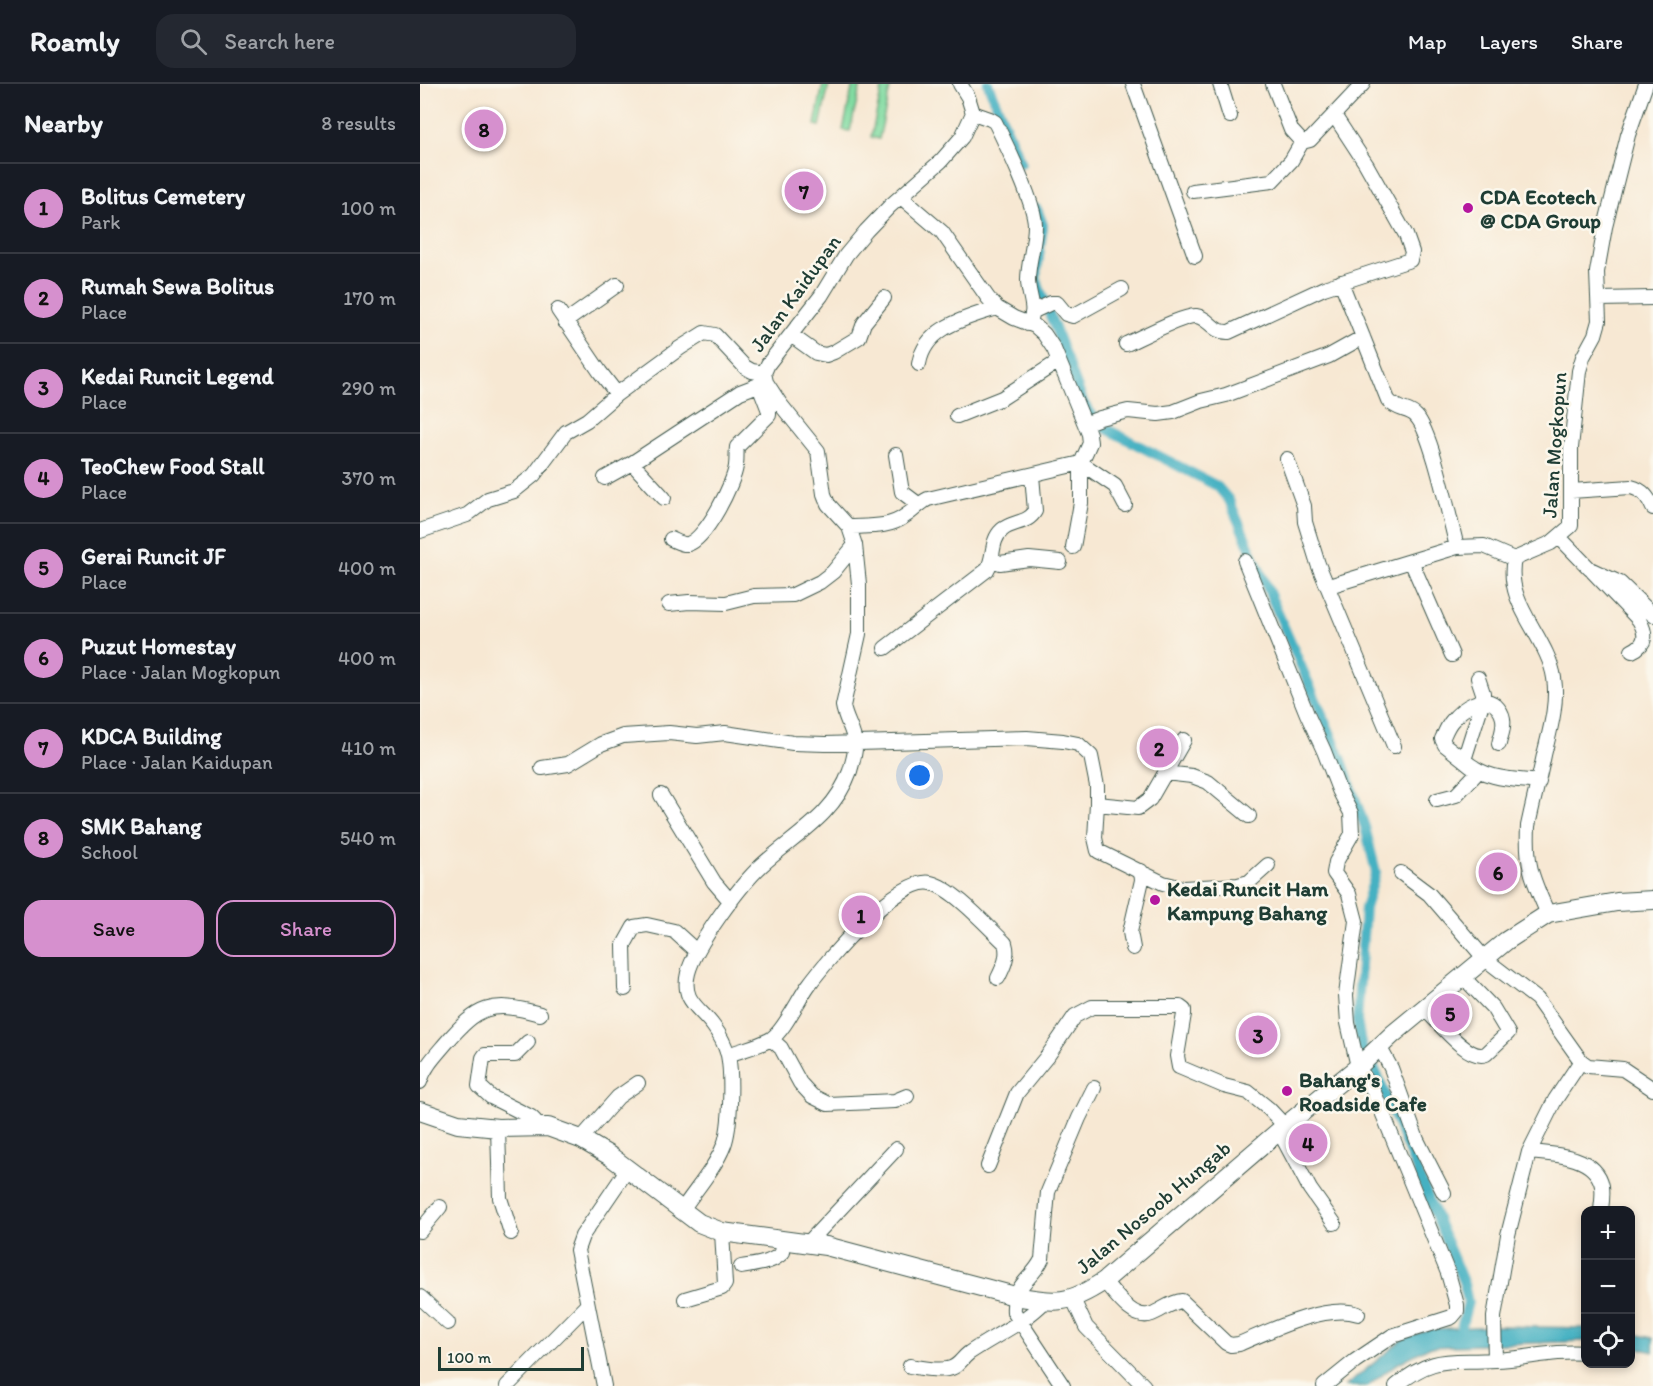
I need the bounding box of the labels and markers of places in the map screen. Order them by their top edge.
pin: 8 [464,106,504,152]
pin: 7 [784,168,824,214]
place label: CDA Ecotech @ CDA Group [1480,184,1601,234]
marker: CDA Ecotech @ CDA Group [1461,201,1475,215]
pin: 2 [1140,726,1178,770]
pin: 6 [1478,850,1518,894]
place label: Kedai Runcit Ham Kampung Bahang [1167,876,1329,926]
pin: 1 [842,892,880,938]
marker: Kedai Runcit Ham Kampung Bahang [1148,893,1162,907]
pin: 5 [1430,990,1470,1036]
pin: 3 [1238,1012,1278,1058]
place label: Bahang's Roadside Cafe [1299,1067,1427,1116]
marker: Bahang's Roadside Cafe [1280,1084,1294,1098]
pin: 4 [1288,1120,1328,1166]

